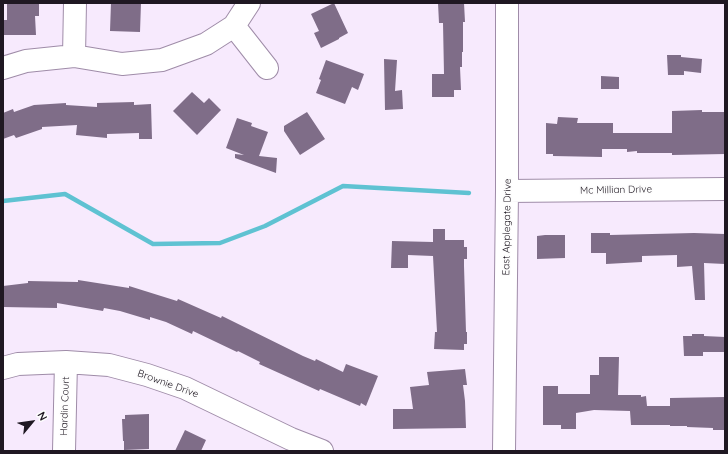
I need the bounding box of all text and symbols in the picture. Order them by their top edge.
street label: East Applegate Drive [500,178,514,276]
street label: Mc Millian Drive [580,183,652,197]
street label: Brownie Drive [136,367,200,401]
street label: Hardin Court [58,376,72,436]
north arrow [12,402,52,442]
text: N [34,409,51,423]

